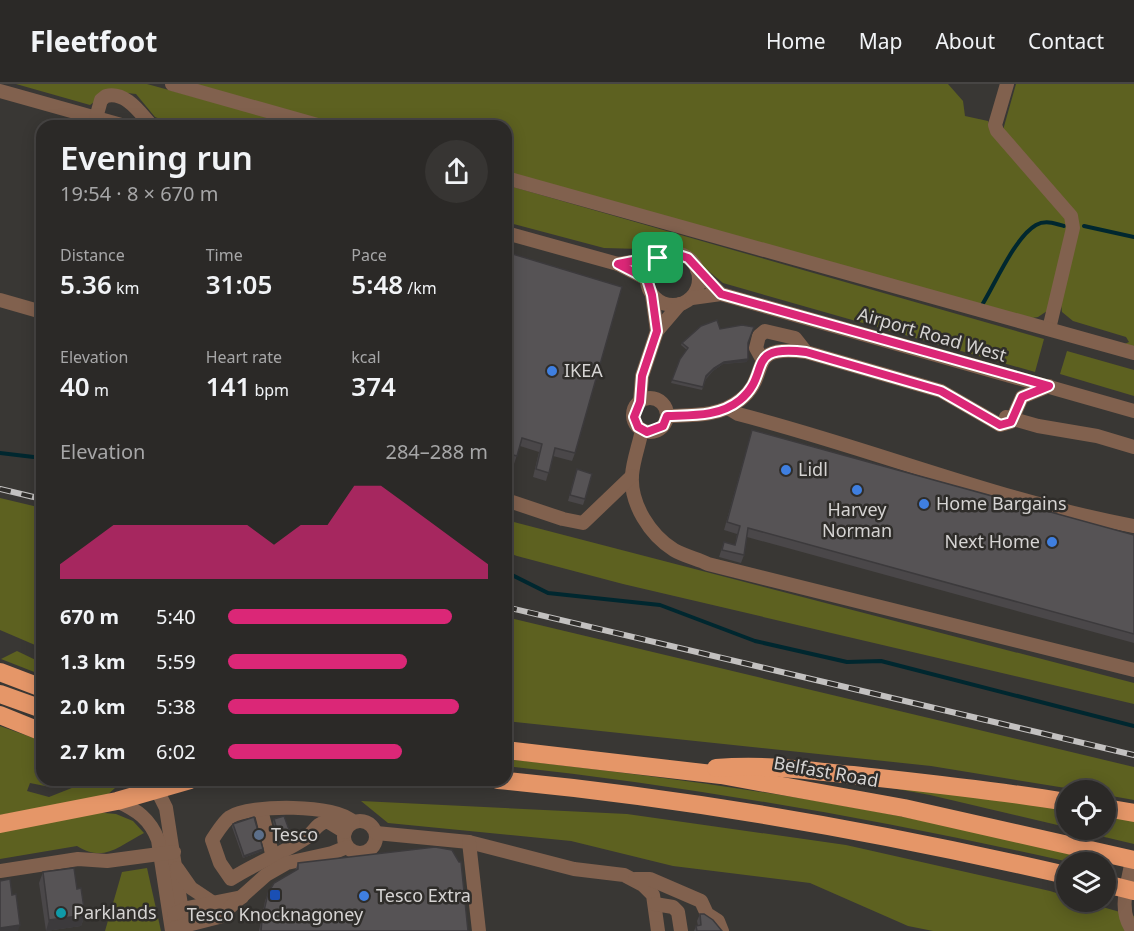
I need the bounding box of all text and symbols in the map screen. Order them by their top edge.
text: Fleetfoot [30,22,157,60]
text: Home [766,27,826,55]
text: Map [859,27,902,55]
text: About [935,27,995,55]
text: Contact [1028,27,1104,55]
text: Evening run [60,135,253,180]
button: share [425,140,488,203]
text: 19:54 · 8 × 670 m [60,180,218,207]
pin [632,232,683,283]
icon: arrive [641,241,674,274]
text: Distance [60,244,125,266]
text: Time [206,244,243,266]
text: Pace [351,244,387,266]
text: 5.36 [60,266,112,302]
text: 31:05 [206,266,272,302]
text: 5:48 [351,266,403,302]
text: km [112,277,139,299]
text: /km [403,277,437,299]
street label: Airport Road West [855,301,1010,367]
text: Elevation [60,346,128,368]
text: Heart rate [206,346,282,368]
text: kcal [351,346,381,368]
place label: IKEA [564,358,603,382]
marker: IKEA [545,364,559,378]
text: 40 [60,368,90,404]
text: 141 [206,368,250,404]
text: 374 [351,368,396,404]
text: m [90,379,109,401]
text: bpm [250,379,289,401]
text: Elevation [60,438,145,465]
text: 284–288 m [385,438,488,465]
place label: Lidl [798,457,828,481]
marker: Lidl [779,463,793,477]
marker: Harvey Norman [850,483,864,497]
place label: Home Bargains [936,491,1067,515]
place label: Harvey Norman [822,497,892,542]
marker: Home Bargains [917,497,931,511]
place label: Next Home [945,529,1040,553]
marker: Next Home [1045,535,1059,549]
text: 670 m [60,603,119,630]
text: 5:40 [156,603,196,630]
text: 1.3 km [60,648,126,675]
text: 5:59 [156,648,196,675]
text: 2.0 km [60,693,126,720]
text: 5:38 [156,693,196,720]
text: 2.7 km [60,738,126,765]
text: 6:02 [156,738,196,765]
street label: Belfast Road [772,750,880,792]
map controls [1056,780,1116,912]
button: locate [1056,780,1116,840]
place label: Tesco [271,822,318,846]
marker: Tesco [252,828,266,842]
button: layers [1056,852,1116,912]
place label: Tesco Extra [376,883,471,907]
marker: Tesco Knocknagoney [268,888,282,902]
marker: Tesco Extra [357,889,371,903]
place label: Parklands [73,900,157,924]
place label: Tesco Knocknagoney [187,902,364,926]
marker: Parklands [54,906,68,920]

